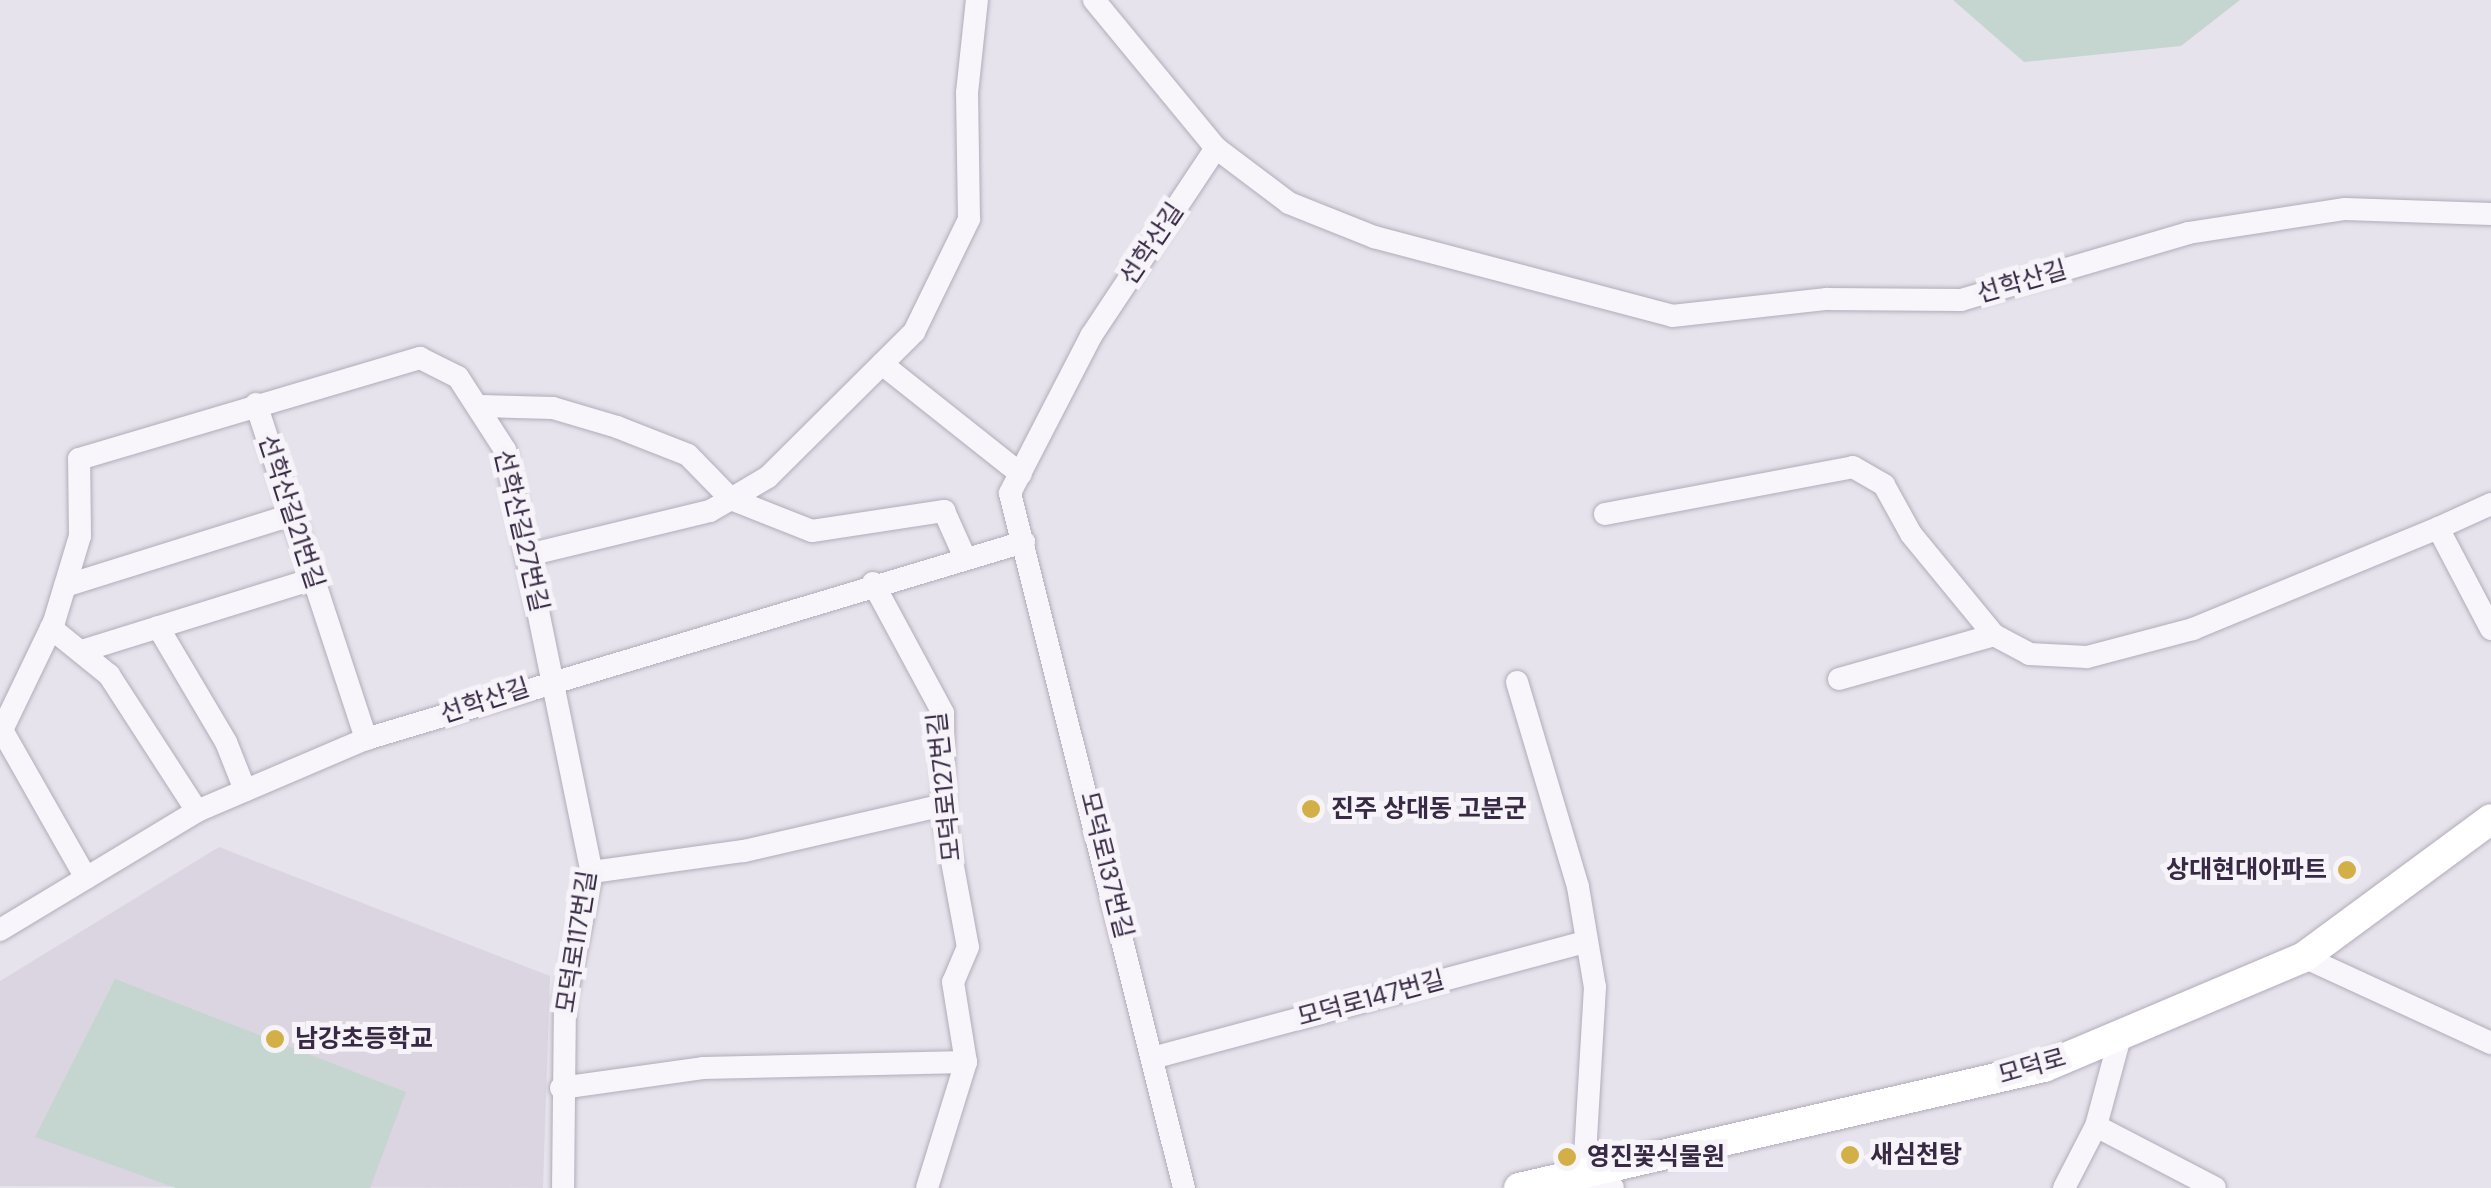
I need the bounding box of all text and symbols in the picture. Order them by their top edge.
street label: 선학산길 [1114,197,1190,291]
street label: 선학산길 [1974,255,2070,309]
street label: 선학산길21번길 [252,431,330,593]
street label: 선학산길27번길 [488,447,554,615]
street label: 선학산길 [437,673,533,729]
street label: 모덕로127번길 [922,711,968,863]
street label: 모덕로137번길 [1073,788,1139,942]
place label: 진주 상대동 고분군 [1331,794,1527,824]
marker: 진주 상대동 고분군 [1300,798,1322,820]
place label: 상대현대아파트 [2166,855,2327,885]
marker: 상대현대아파트 [2336,859,2358,881]
street label: 모덕로117번길 [551,869,603,1015]
street label: 모덕로147번길 [1294,965,1448,1033]
place label: 남강초등학교 [295,1024,433,1054]
marker: 남강초등학교 [264,1028,286,1050]
street label: 모덕로 [1995,1043,2069,1091]
place label: 새심천탕 [1870,1140,1962,1170]
place label: 영진꽃식물원 [1587,1142,1725,1172]
marker: 새심천탕 [1839,1144,1861,1166]
marker: 영진꽃식물원 [1556,1146,1578,1168]

